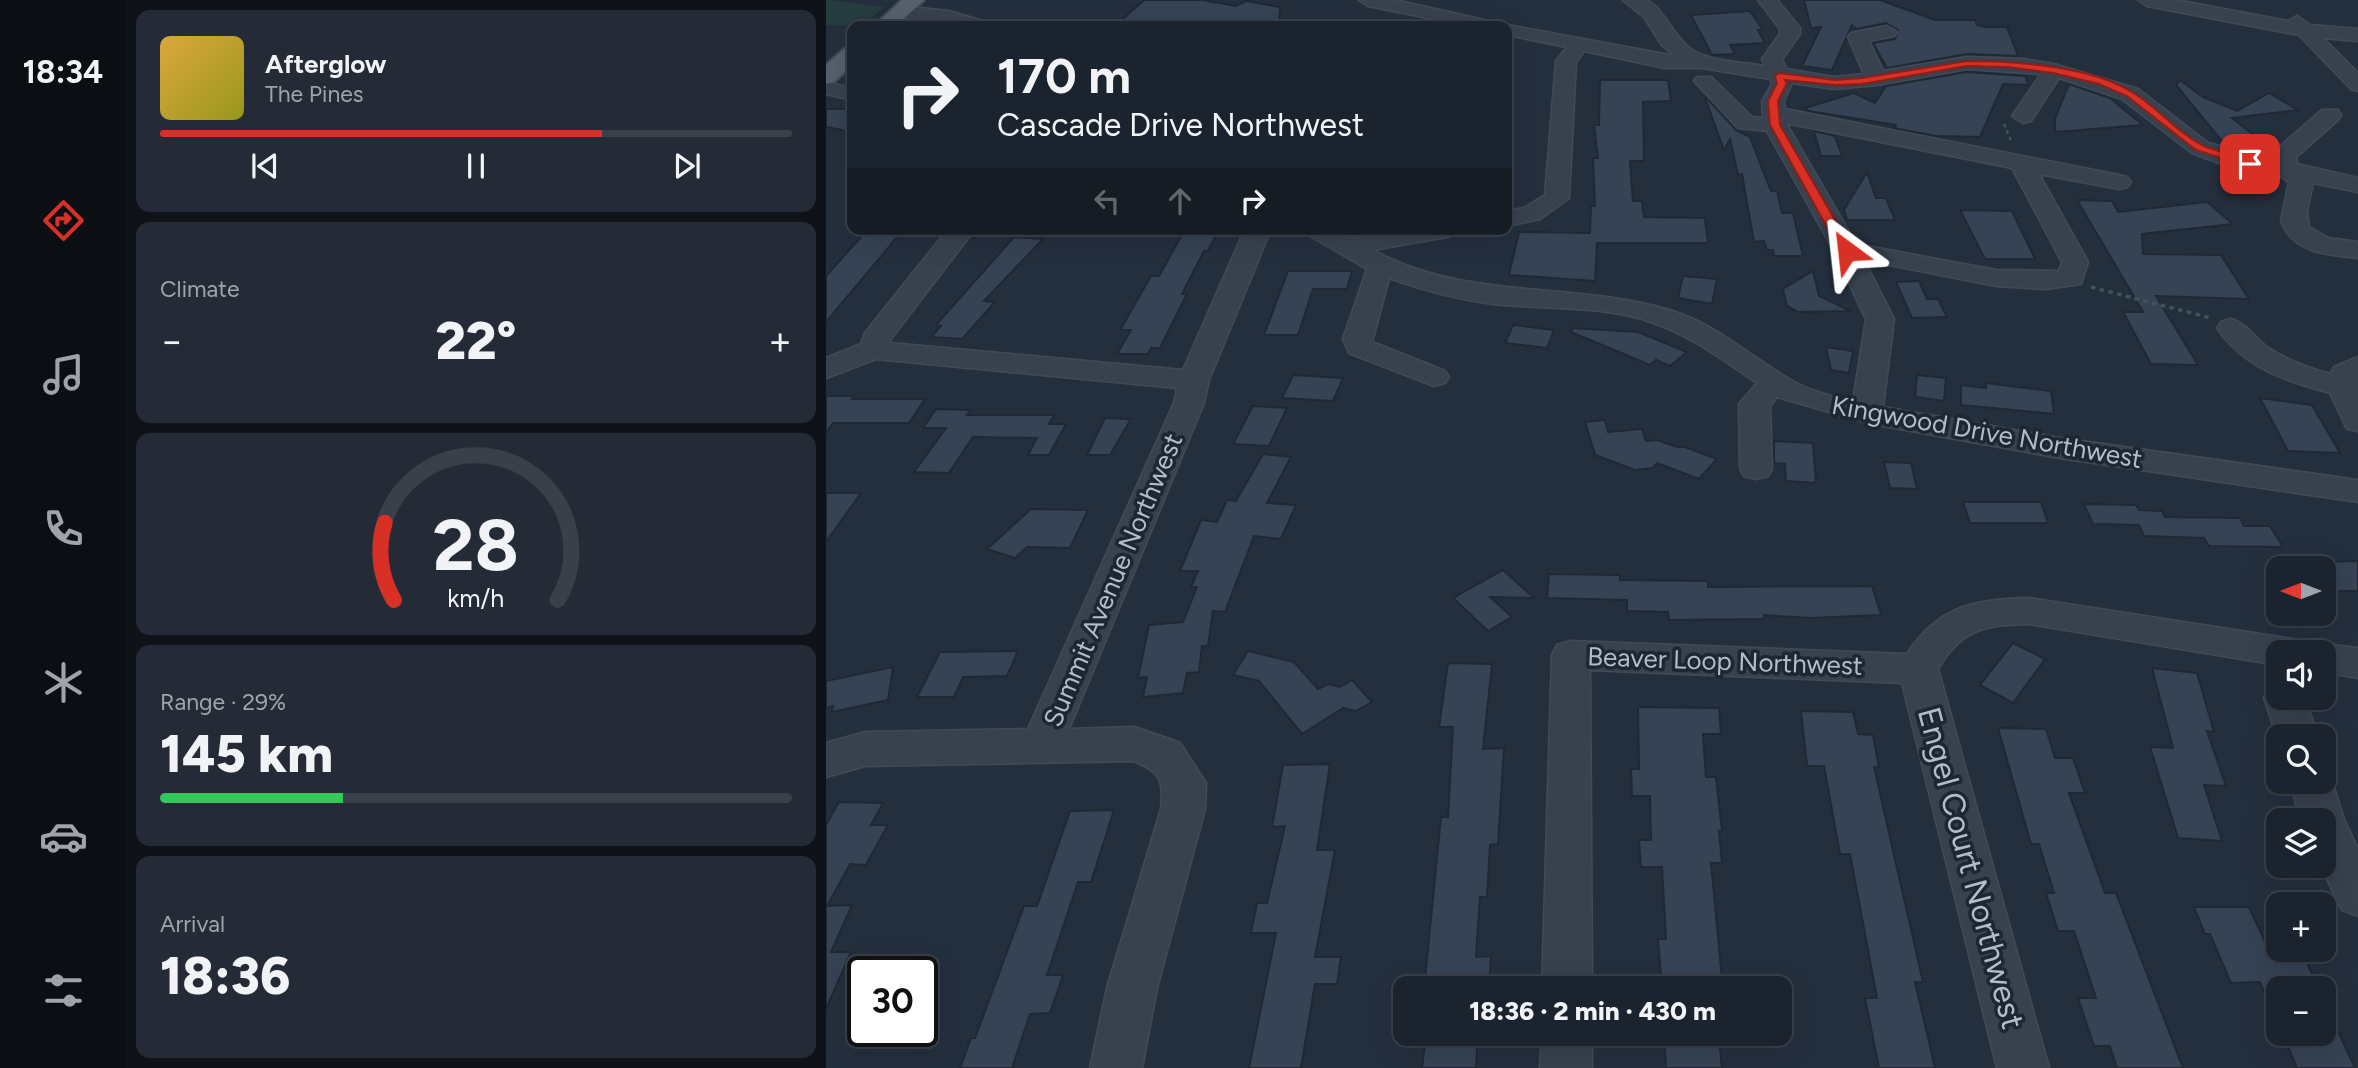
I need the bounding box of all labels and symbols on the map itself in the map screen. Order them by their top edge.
pin [2220,134,2280,194]
position arrow [1810,214,1884,288]
street label: Kingwood Drive Northwest [1829,389,2145,475]
street label: Summit Avenue Northwest [1037,428,1189,732]
north arrow [2266,556,2336,626]
street label: Beaver Loop Northwest [1587,640,1863,682]
street label: Engel Court Northwest [1910,703,2032,1033]
speed limit sign: 30 [847,956,938,1047]

